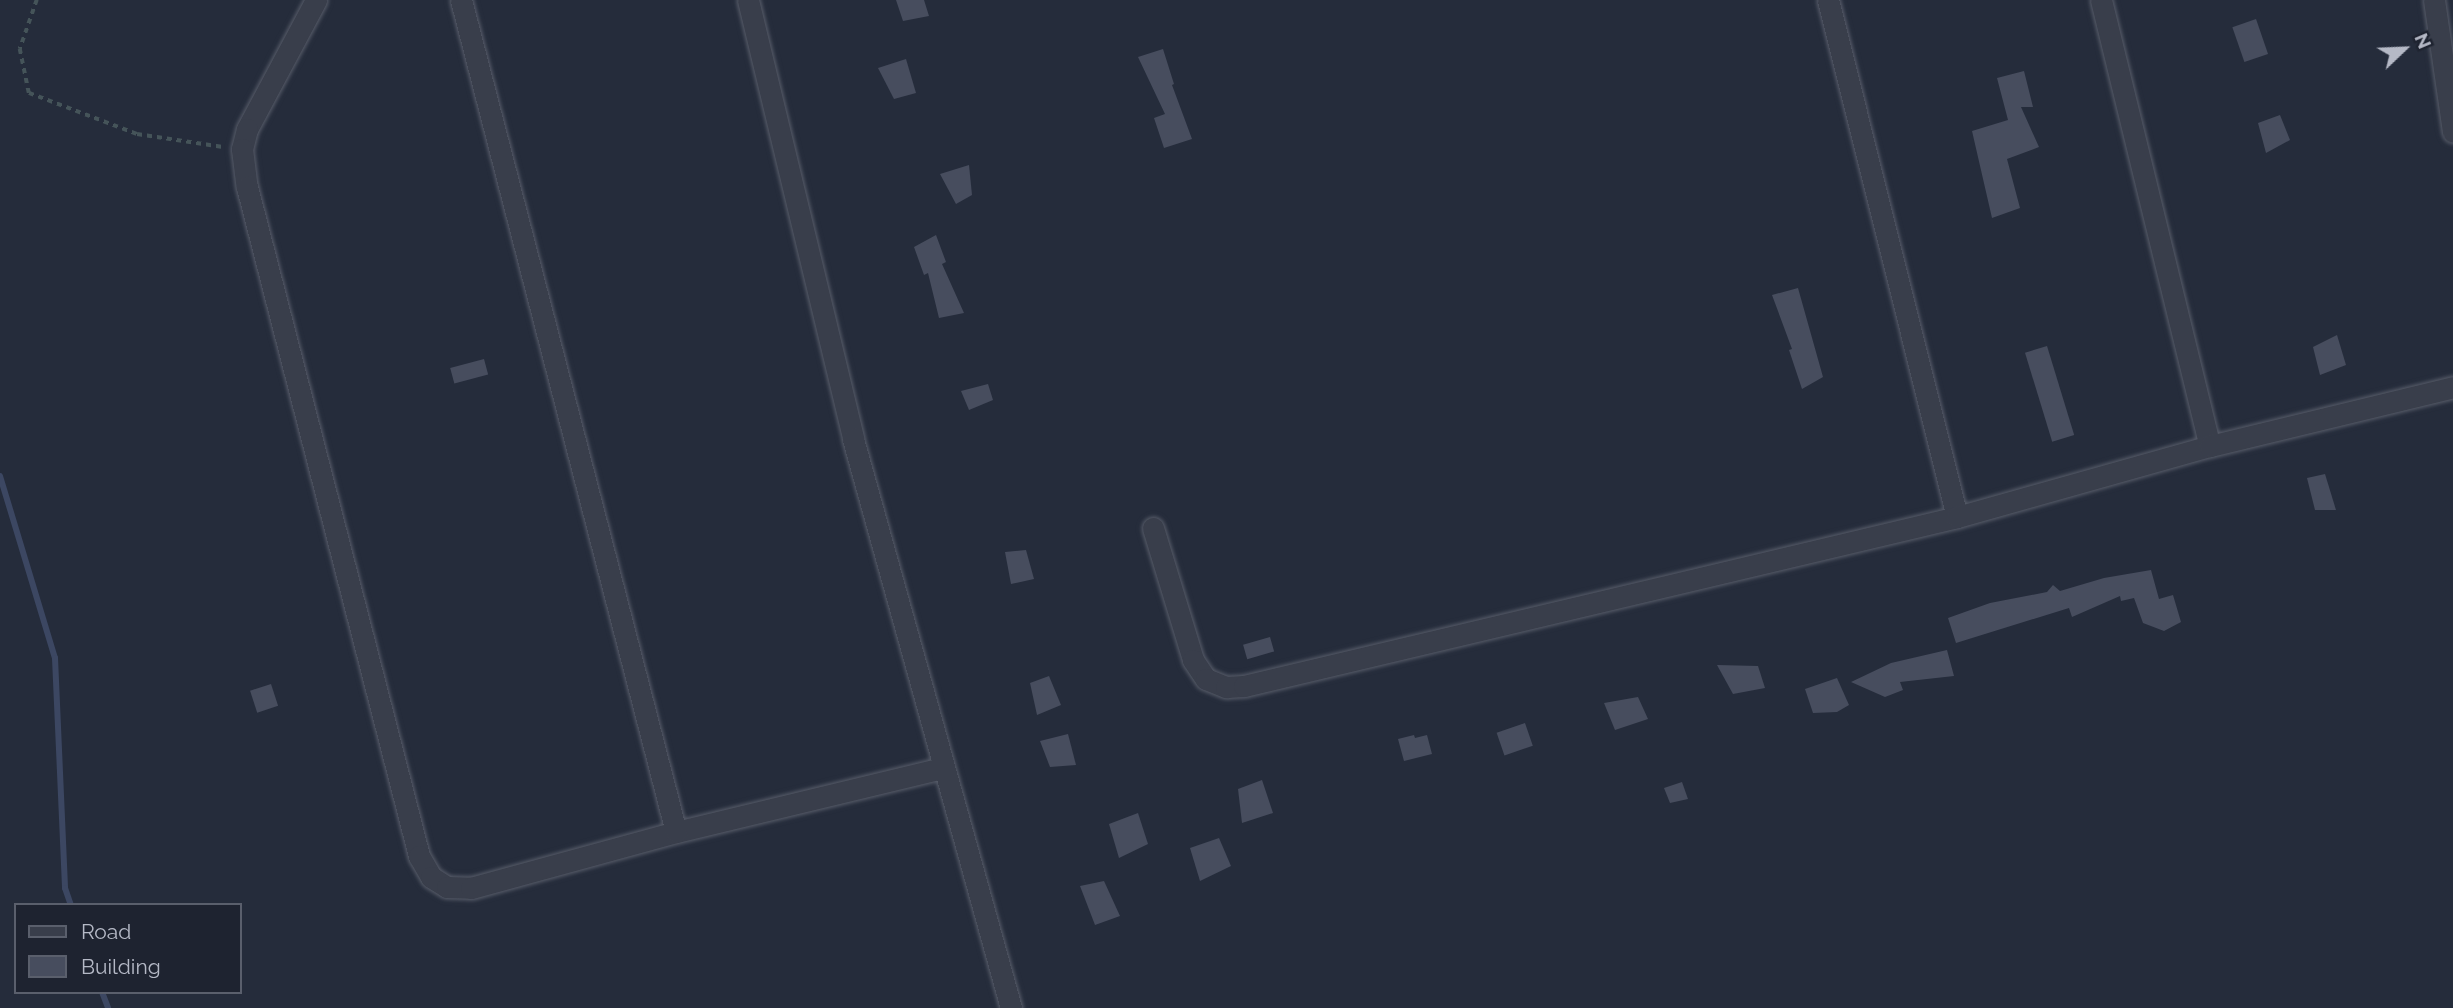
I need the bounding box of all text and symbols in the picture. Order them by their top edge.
north arrow [2369,14,2439,84]
text: N [2410,30,2436,52]
legend [14,903,242,994]
text: Road [81,919,131,944]
text: Building [81,954,161,979]

